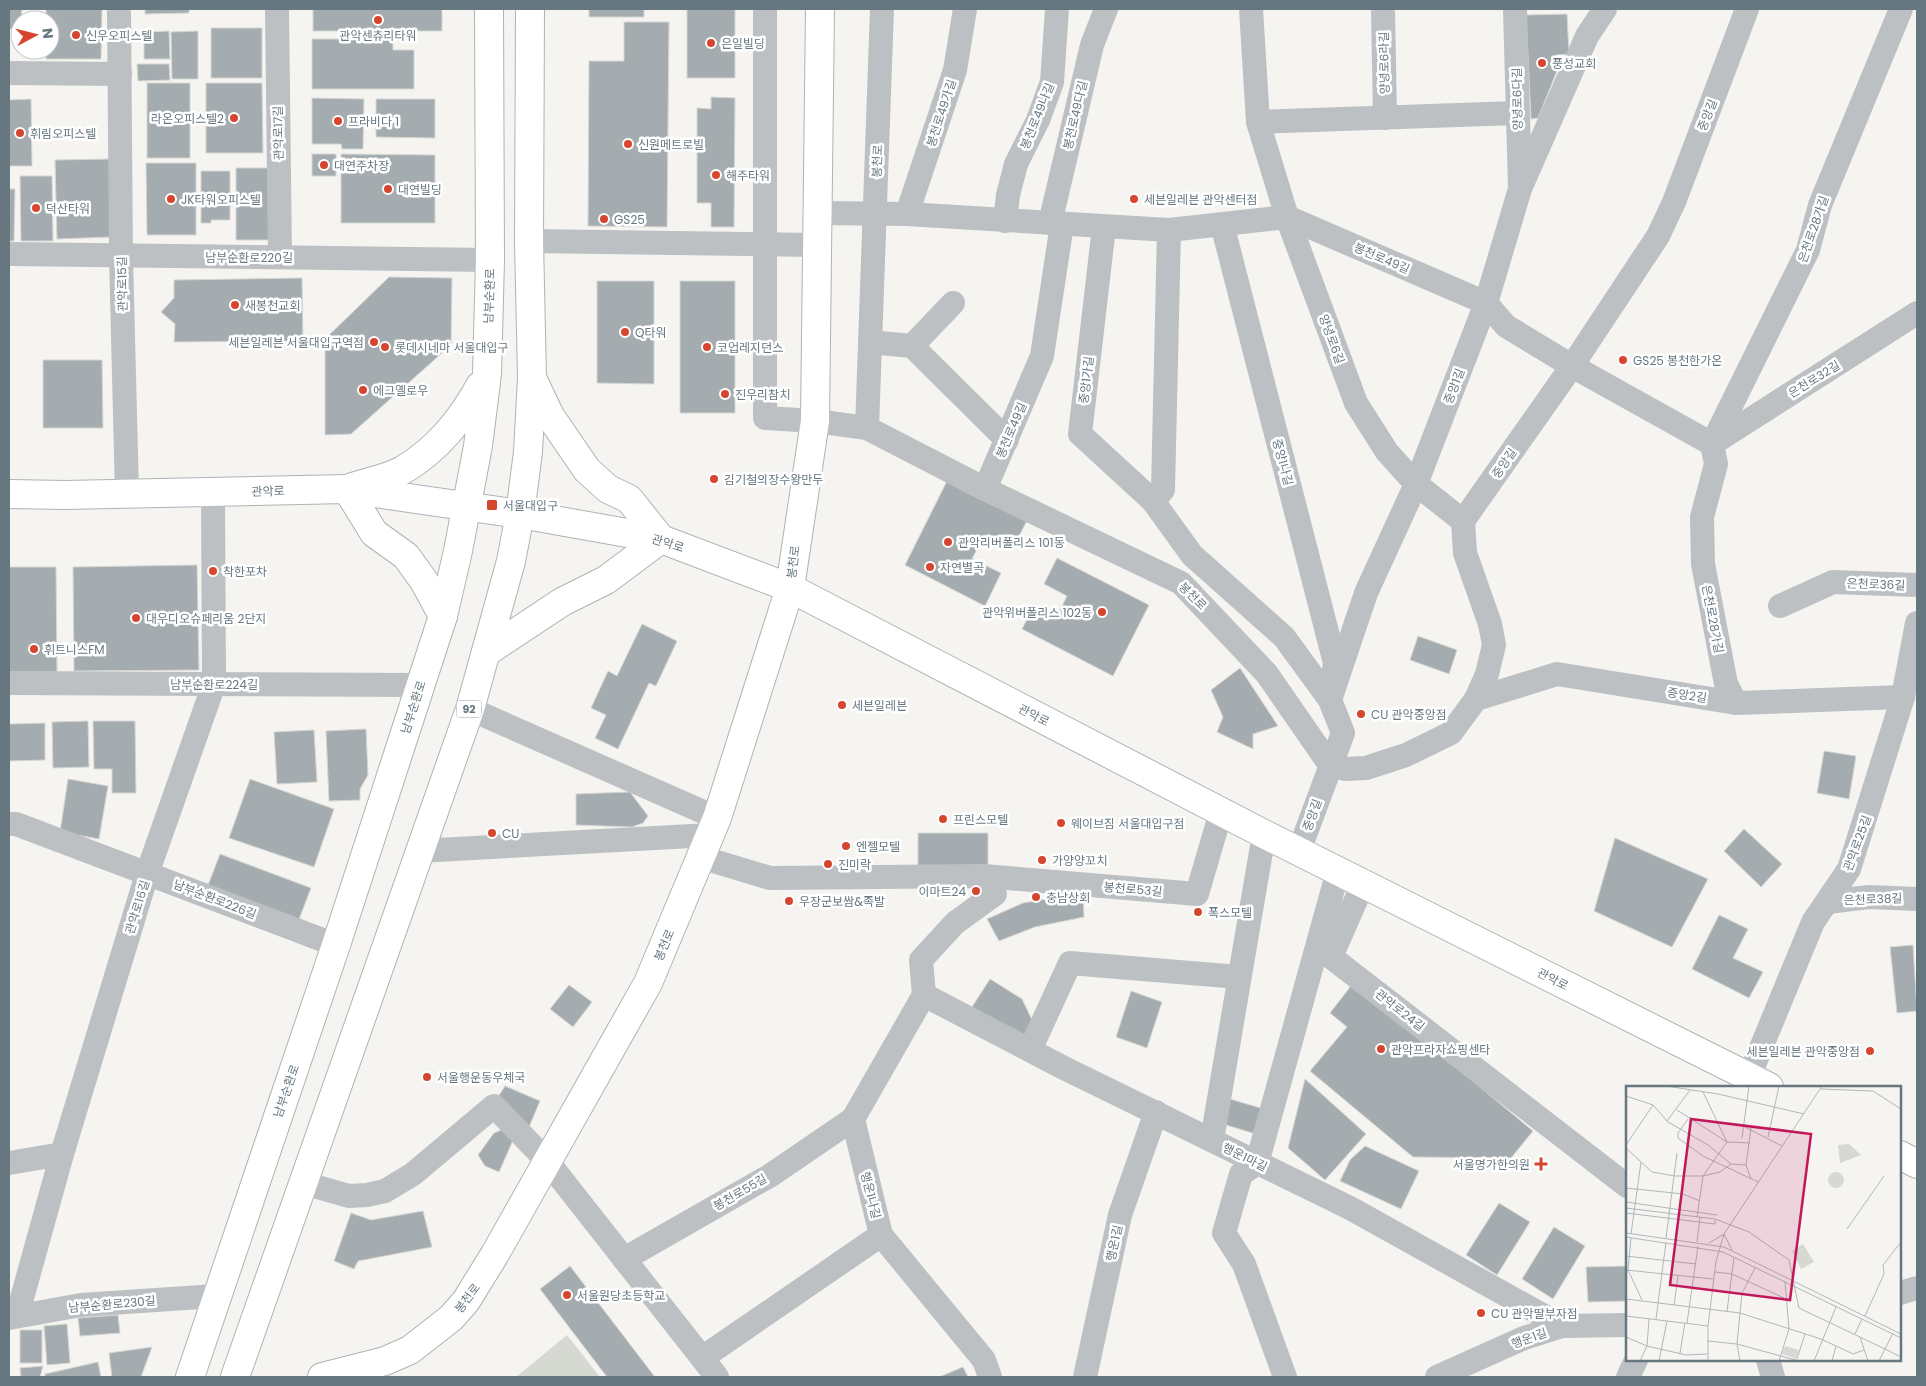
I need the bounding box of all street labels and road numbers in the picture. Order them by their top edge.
street label: 양녕로6라길 [1375,31,1393,95]
street label: 양녕로6다길 [1508,67,1526,131]
street label: 봉천로49가길 [922,77,960,149]
street label: 봉천로49다길 [1059,79,1091,151]
street label: 봉천로49나길 [1016,80,1058,152]
street label: 중앙길 [1693,96,1721,134]
street label: 관악로17길 [269,106,287,160]
street label: 봉천로 [868,144,886,178]
street label: 은천로28가길 [1794,193,1832,265]
street label: 봉천로49길 [1351,239,1413,277]
street label: 남부순환로220길 [205,249,293,266]
street label: 관악로15길 [113,256,131,312]
street label: 남부순환로 [480,268,498,324]
street label: 양녕로6길 [1315,312,1349,366]
street label: 중앙1가길 [1075,355,1097,405]
street label: 은천로32길 [1785,356,1843,402]
street label: 중앙1길 [1439,366,1469,406]
street label: 봉천로49길 [992,399,1030,461]
street label: 중앙1나길 [1269,437,1297,487]
street label: 중앙길 [1488,445,1520,481]
street label: 관악로 [251,482,285,500]
street label: 관악로 [650,530,686,556]
street label: 봉천로 [783,545,803,579]
street label: 은천로36길 [1846,574,1906,594]
street label: 봉천로 [1175,578,1211,614]
street label: 은천로28가길 [1698,583,1728,655]
street label: 남부순환로224길 [170,676,258,693]
street label: 남부순환로 [396,678,430,736]
street label: 중앙2길 [1666,683,1708,707]
street label: 관악로 [1015,700,1053,730]
road number: 92 [456,701,482,718]
street label: 중앙길 [1298,797,1326,833]
street label: 관악로25길 [1839,813,1875,873]
street label: 남부순환로226길 [171,875,259,923]
street label: 관악로16길 [121,878,153,936]
street label: 봉천로53길 [1103,878,1163,900]
street label: 은천로38길 [1843,889,1903,909]
street label: 봉천로 [650,926,678,964]
street label: 관악로 [1534,964,1572,994]
street label: 관악로24길 [1372,985,1428,1035]
street label: 남부순환로 [269,1062,303,1120]
street label: 행운1마길 [1220,1139,1270,1175]
street label: 봉천로55길 [710,1170,770,1214]
street label: 행운1나길 [857,1170,885,1220]
street label: 행운1길 [1102,1223,1126,1263]
street label: 봉천로 [450,1280,484,1316]
street label: 남부순환로230길 [68,1292,156,1316]
street label: 행운1길 [1509,1324,1549,1352]

